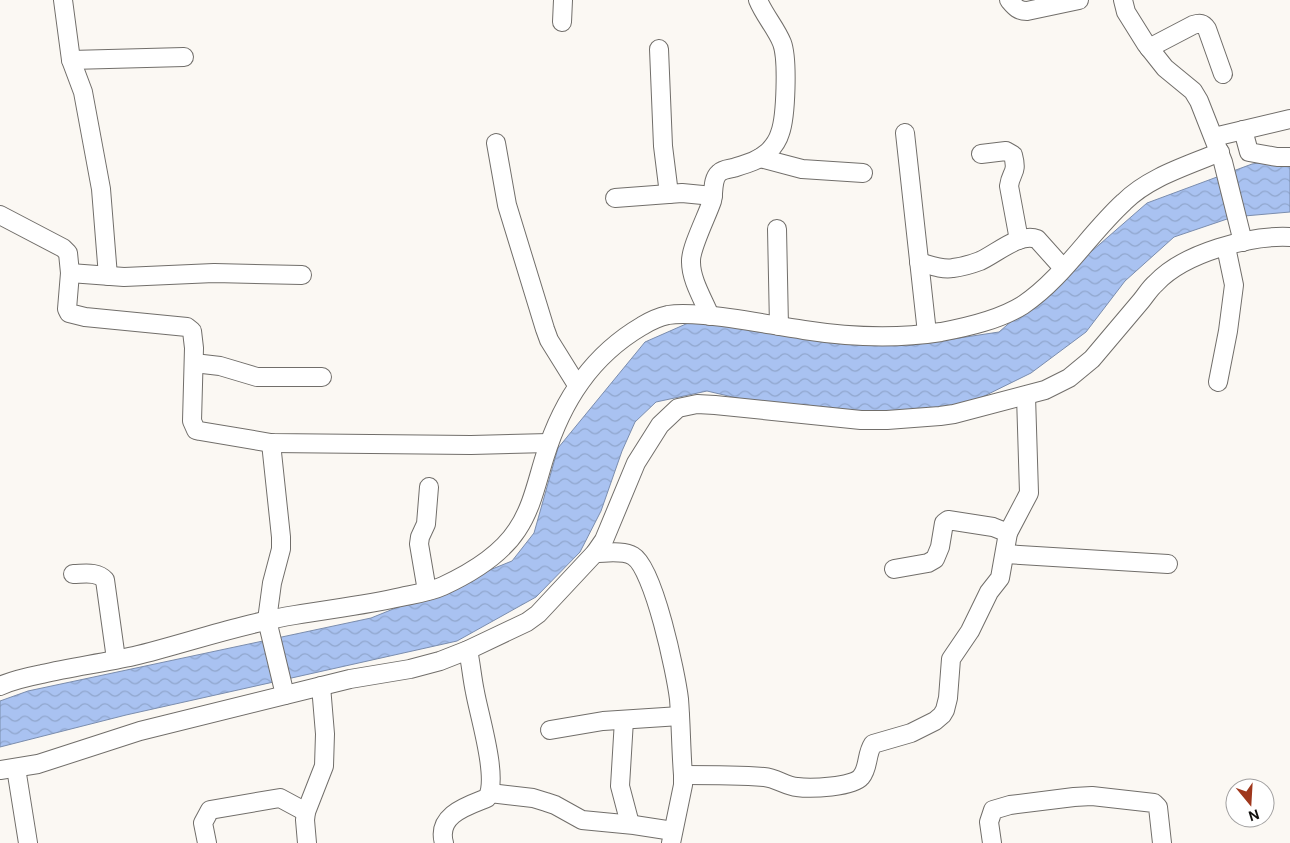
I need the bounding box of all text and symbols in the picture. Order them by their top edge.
north arrow [1225,778,1275,828]
text: N [1246,805,1262,826]

